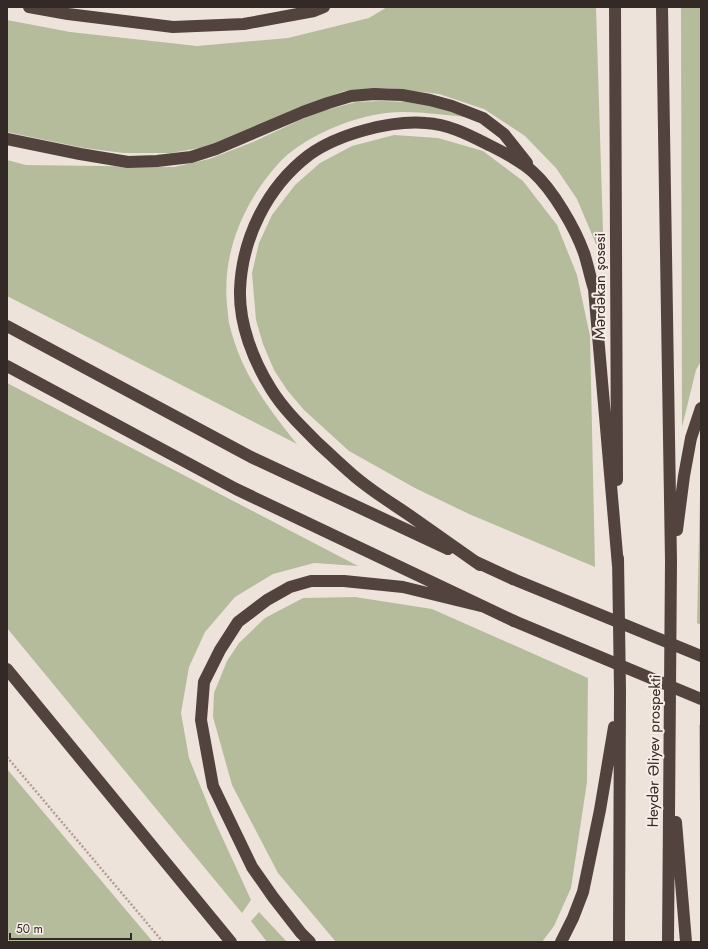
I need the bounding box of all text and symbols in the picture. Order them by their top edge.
street label: Mərdəkan şosesi [589,233,611,339]
street label: Heydər Əliyev prospekti [642,674,666,828]
scale bar [10,915,131,941]
text: 50 m [16,920,43,938]

